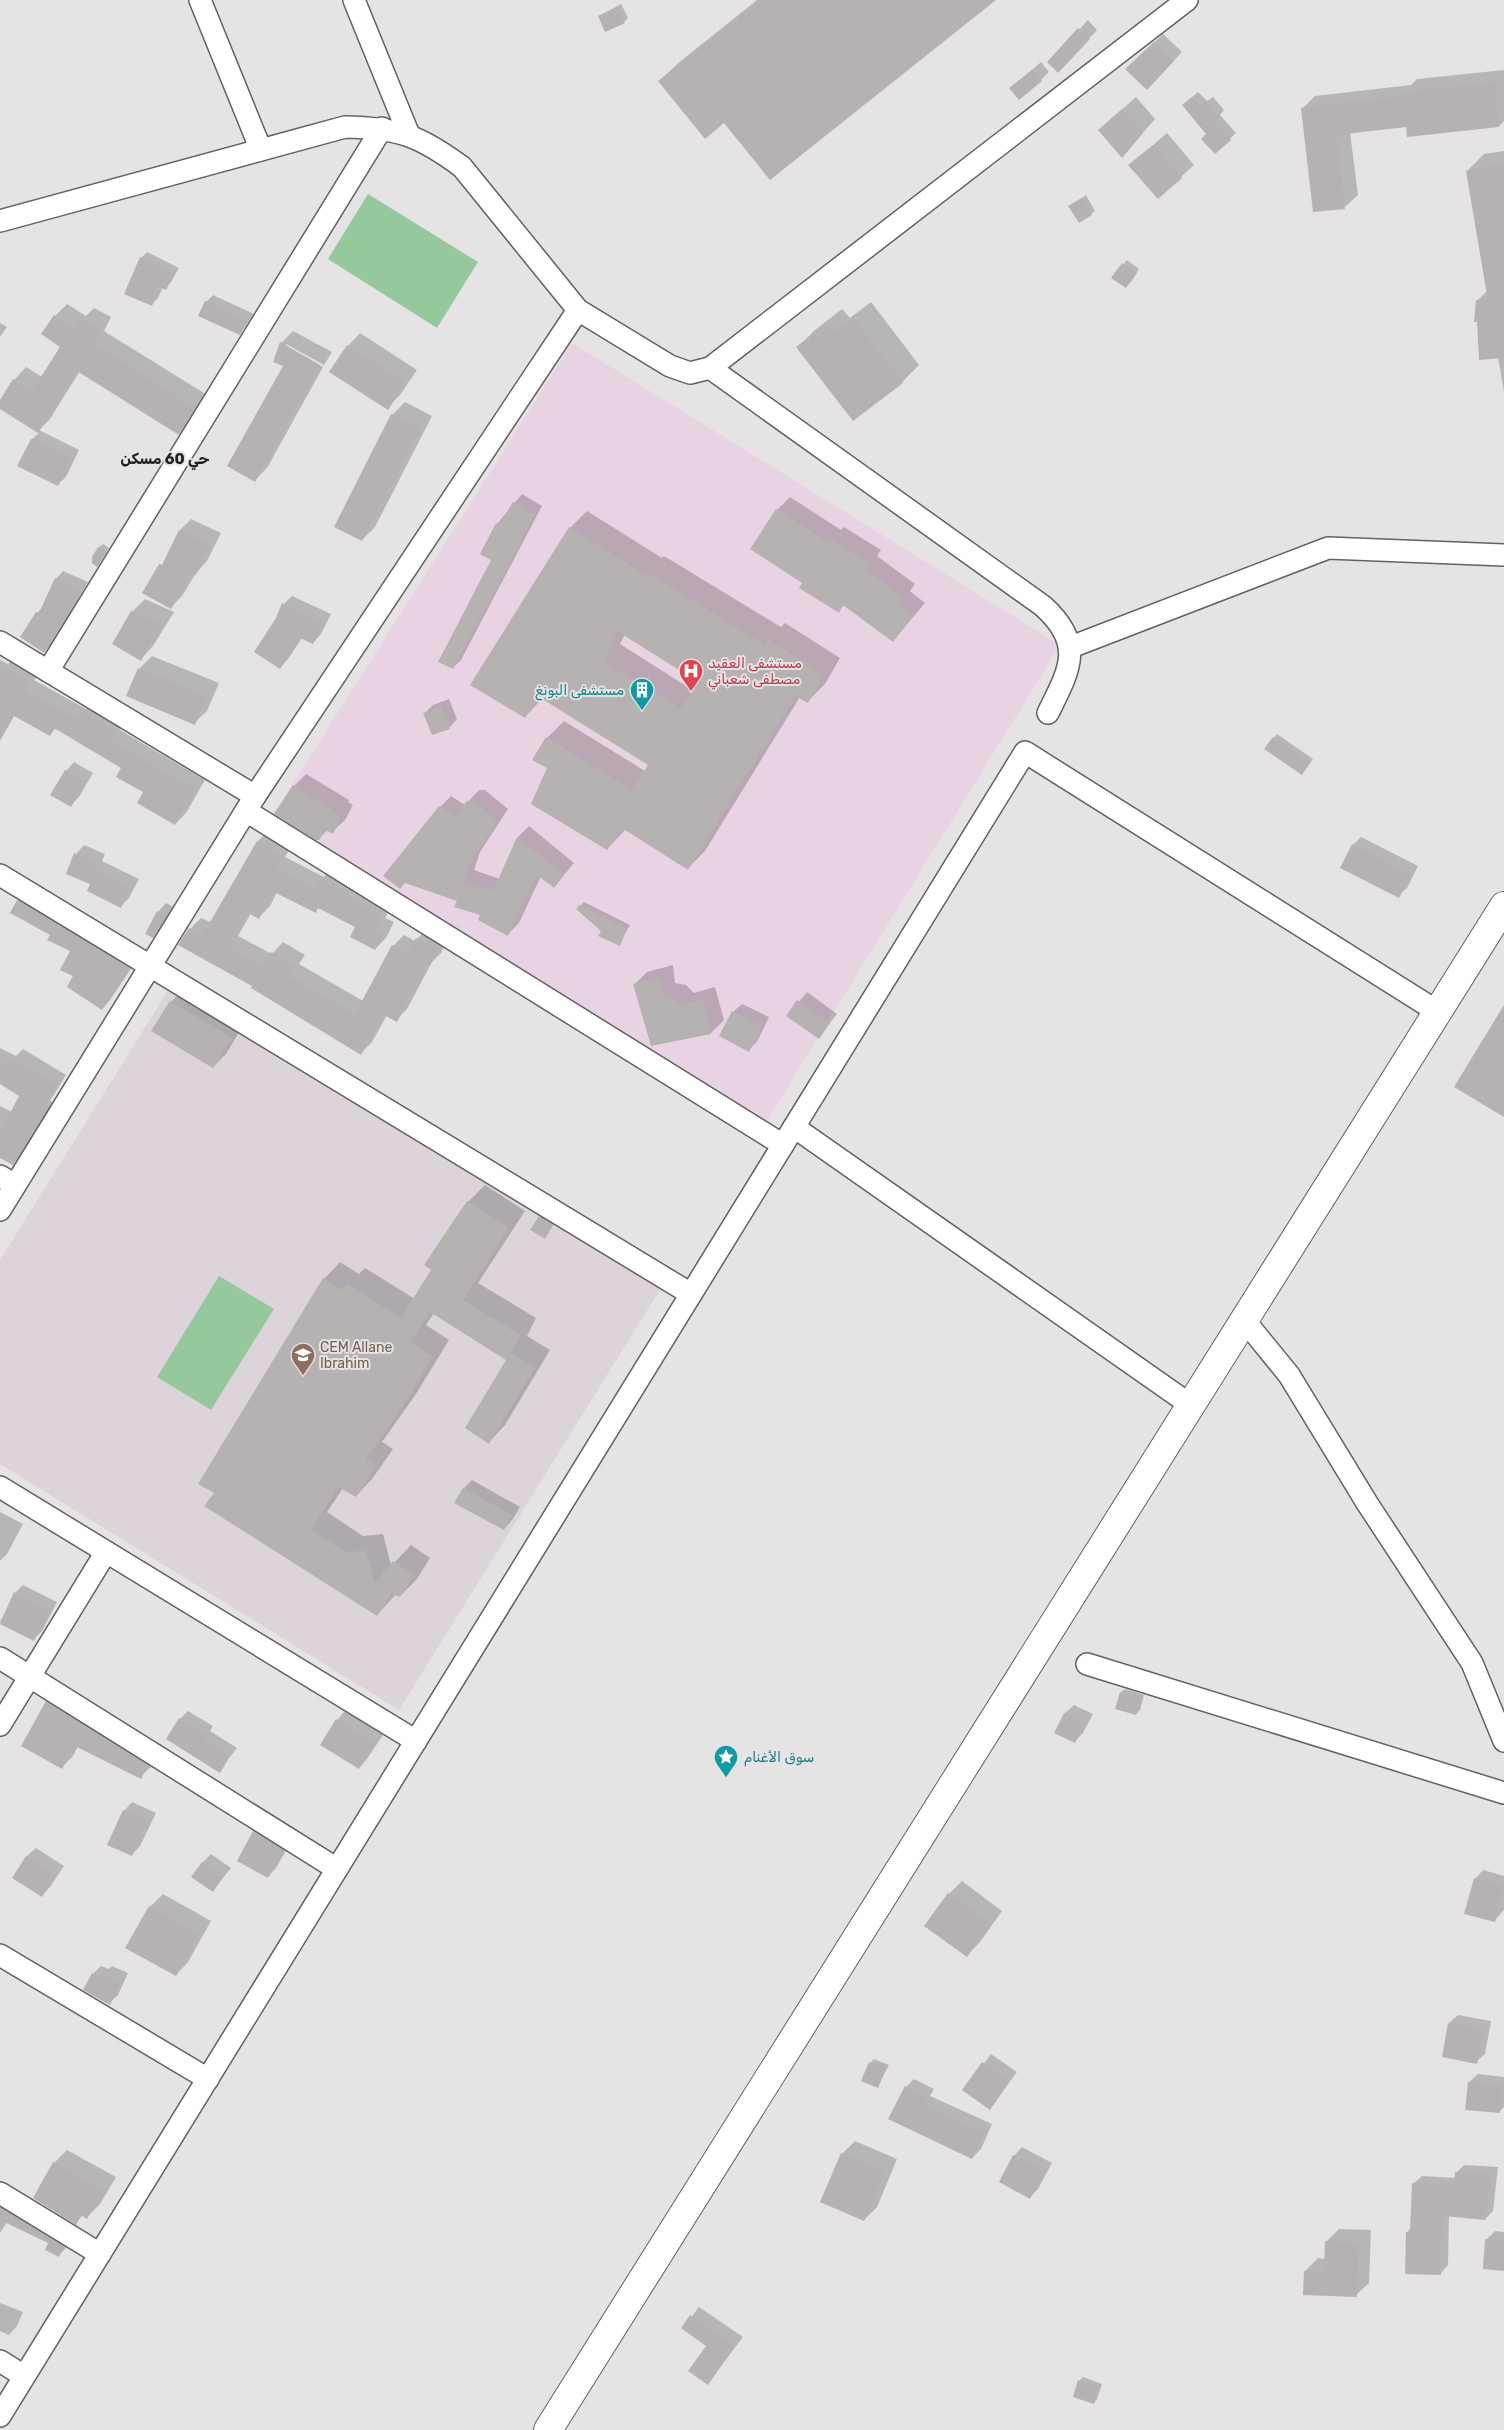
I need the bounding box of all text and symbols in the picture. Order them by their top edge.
district label: حي 60 مسكن [121,450,209,471]
place label: مستشفى العقيد مصطفى شعباني [708,655,802,690]
hospital icon: مستشفى العقيد مصطفى شعباني [678,658,704,692]
building icon: مستشفى البونغ [629,677,655,711]
place label: مستشفى البونغ [536,682,624,701]
place label: CEM Allane Ibrahim [320,1339,392,1372]
school or university icon: CEM Allane Ibrahim [290,1342,316,1376]
place icon: سوق الأغنام [713,1744,739,1778]
place label: سوق الأغنام [744,1749,814,1767]

